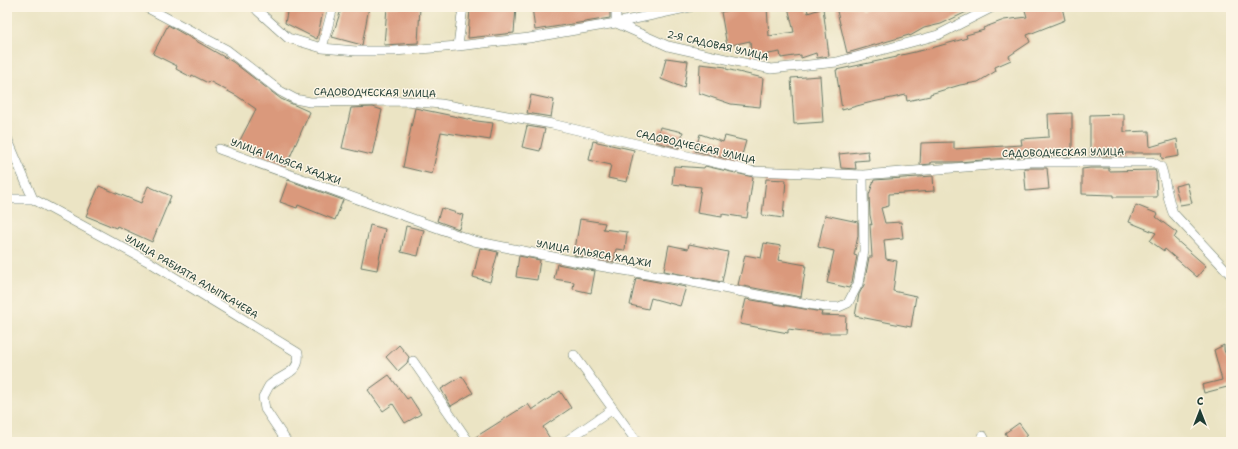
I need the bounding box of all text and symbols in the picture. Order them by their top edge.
street label: 2-Я САДОВАЯ УЛИЦА [666,27,770,63]
street label: САДОВОДЧЕСКАЯ УЛИЦА [314,85,436,100]
street label: САДОВОДЧЕСКАЯ УЛИЦА [635,126,757,167]
street label: УЛИЦА ИЛЬЯСА ХАДЖИ [229,135,343,188]
street label: САДОВОДЧЕСКАЯ УЛИЦА [1002,145,1124,160]
street label: УЛИЦА РАБИЯТА АЛЫПКАЧЕВА [123,231,261,321]
street label: УЛИЦА ИЛЬЯСА ХАДЖИ [535,237,653,270]
north arrow [1180,391,1220,431]
text: С [1197,394,1204,409]

